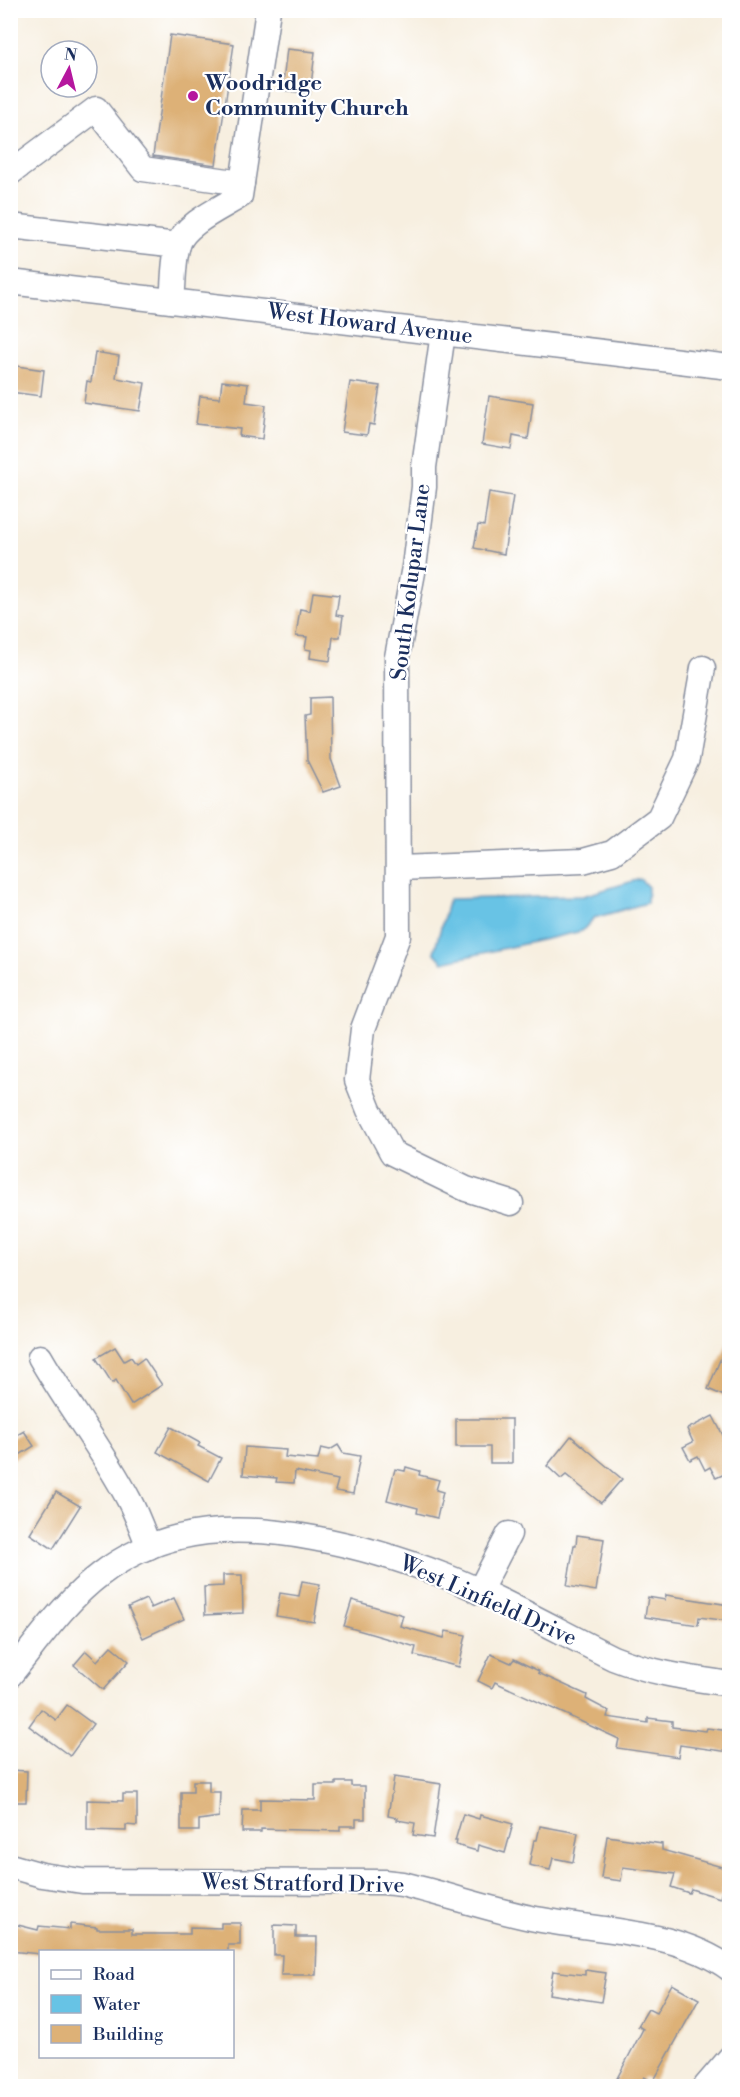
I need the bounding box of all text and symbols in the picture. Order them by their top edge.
north arrow [39,39,99,99]
text: N [63,44,79,66]
place label: Woodridge Community Church [204,70,409,122]
marker: Woodridge Community Church [186,89,200,103]
street label: West Howard Avenue [265,298,474,350]
street label: South Kolupar Lane [386,482,436,682]
street label: West Linfield Drive [394,1549,581,1652]
street label: West Stratford Drive [200,1869,405,1899]
legend [39,1950,234,2058]
text: Road [93,1963,136,1986]
text: Water [92,1993,141,2016]
text: Building [92,2023,164,2046]

